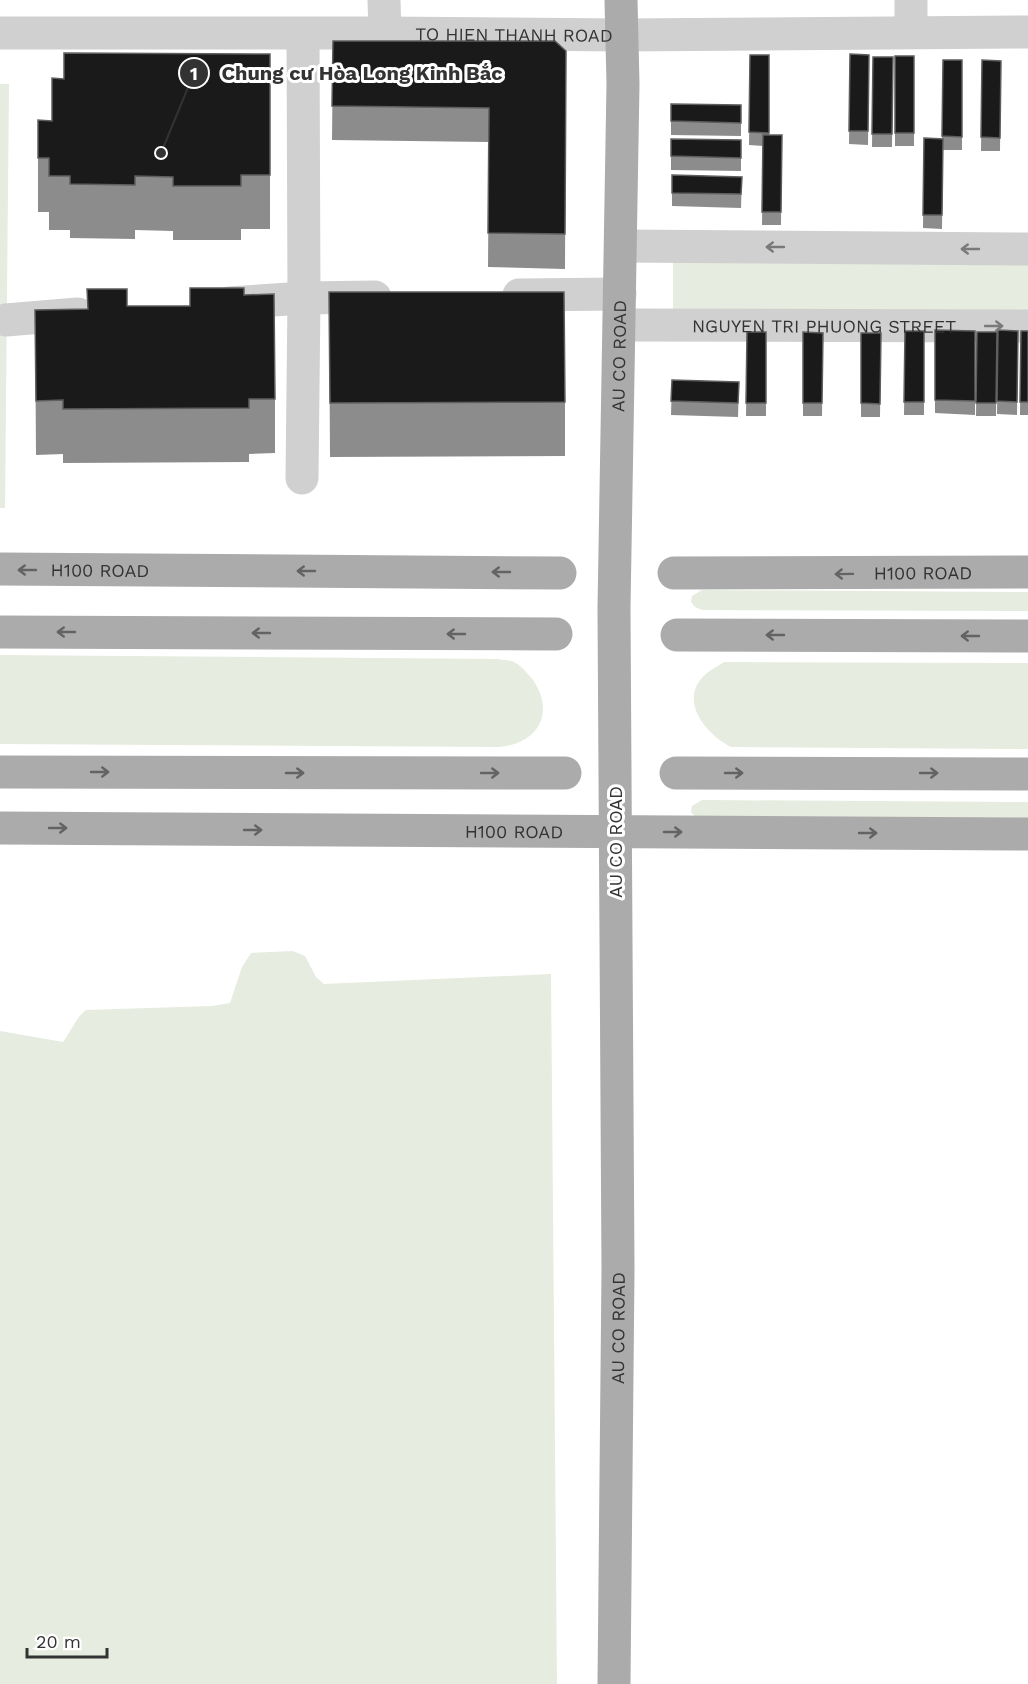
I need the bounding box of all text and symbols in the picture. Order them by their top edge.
street label: TO HIEN THANH ROAD [415,23,613,45]
callout: Chung cư Hòa Long Kinh Bắc [179,54,515,92]
text: Chung cư Hòa Long Kinh Bắc [221,61,503,85]
text: 1 [190,63,198,84]
one-way arrow [765,241,785,253]
one-way arrow [960,243,980,255]
street label: AU CO ROAD [607,300,630,412]
street label: NGUYEN TRI PHUONG STREET [692,315,956,336]
one-way arrow [983,320,1003,332]
street label: H100 ROAD [51,559,149,581]
street label: H100 ROAD [874,562,972,583]
one-way arrow [18,564,38,576]
one-way arrow [297,565,317,577]
one-way arrow [492,566,512,578]
one-way arrow [834,568,854,580]
one-way arrow [56,626,76,638]
one-way arrow [251,627,271,639]
one-way arrow [446,628,466,640]
one-way arrow [765,629,785,641]
one-way arrow [960,630,980,642]
one-way arrow [90,766,110,778]
one-way arrow [285,767,305,779]
one-way arrow [480,767,500,779]
one-way arrow [724,767,744,779]
one-way arrow [919,767,939,779]
street label: AU CO ROAD [605,786,626,898]
street label: H100 ROAD [465,820,563,842]
one-way arrow [48,823,68,834]
one-way arrow [243,824,263,836]
one-way arrow [663,826,683,838]
one-way arrow [858,827,878,839]
street label: AU CO ROAD [606,1272,628,1384]
scale bar [27,1621,106,1659]
text: 20 m [36,1631,81,1652]

